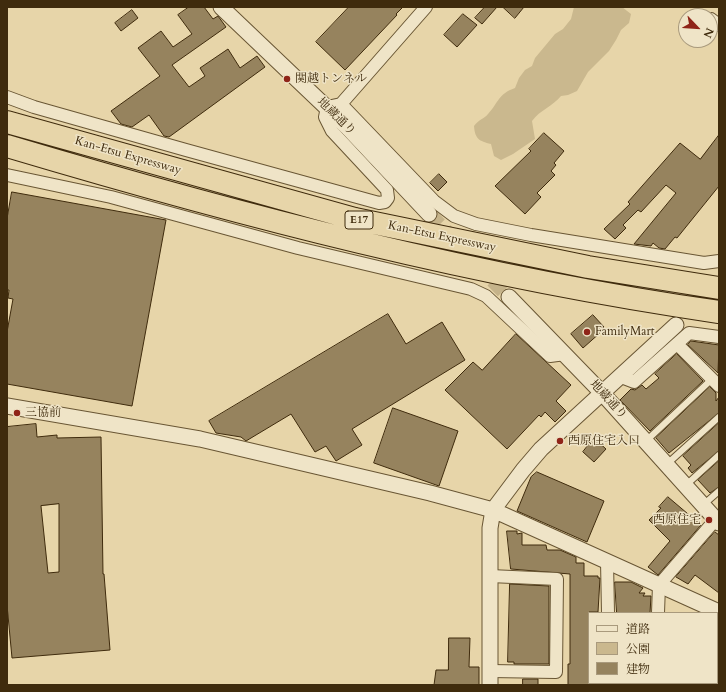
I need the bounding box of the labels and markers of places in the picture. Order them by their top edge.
place label: 関越トンネル [295,72,367,86]
marker: 関越トンネル [282,74,292,84]
place label: FamilyMart [595,325,655,339]
marker: FamilyMart [582,327,592,337]
place label: 三協前 [25,406,61,420]
marker: 三協前 [12,408,22,418]
place label: 西原住宅入口 [568,434,640,448]
marker: 西原住宅入口 [555,436,565,446]
place label: 西原住宅 [653,513,701,527]
marker: 西原住宅 [704,515,714,525]

